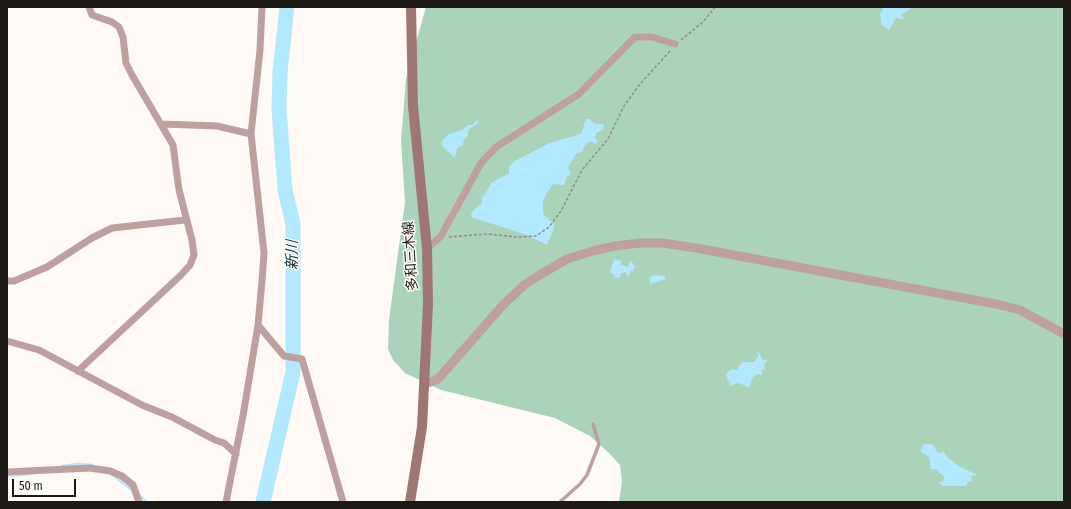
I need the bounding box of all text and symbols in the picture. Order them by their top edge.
street label: 多和三木線 [400,220,422,292]
water label: 新川 [284,240,302,270]
scale bar [14,471,78,497]
text: 50 m [19,479,43,493]

